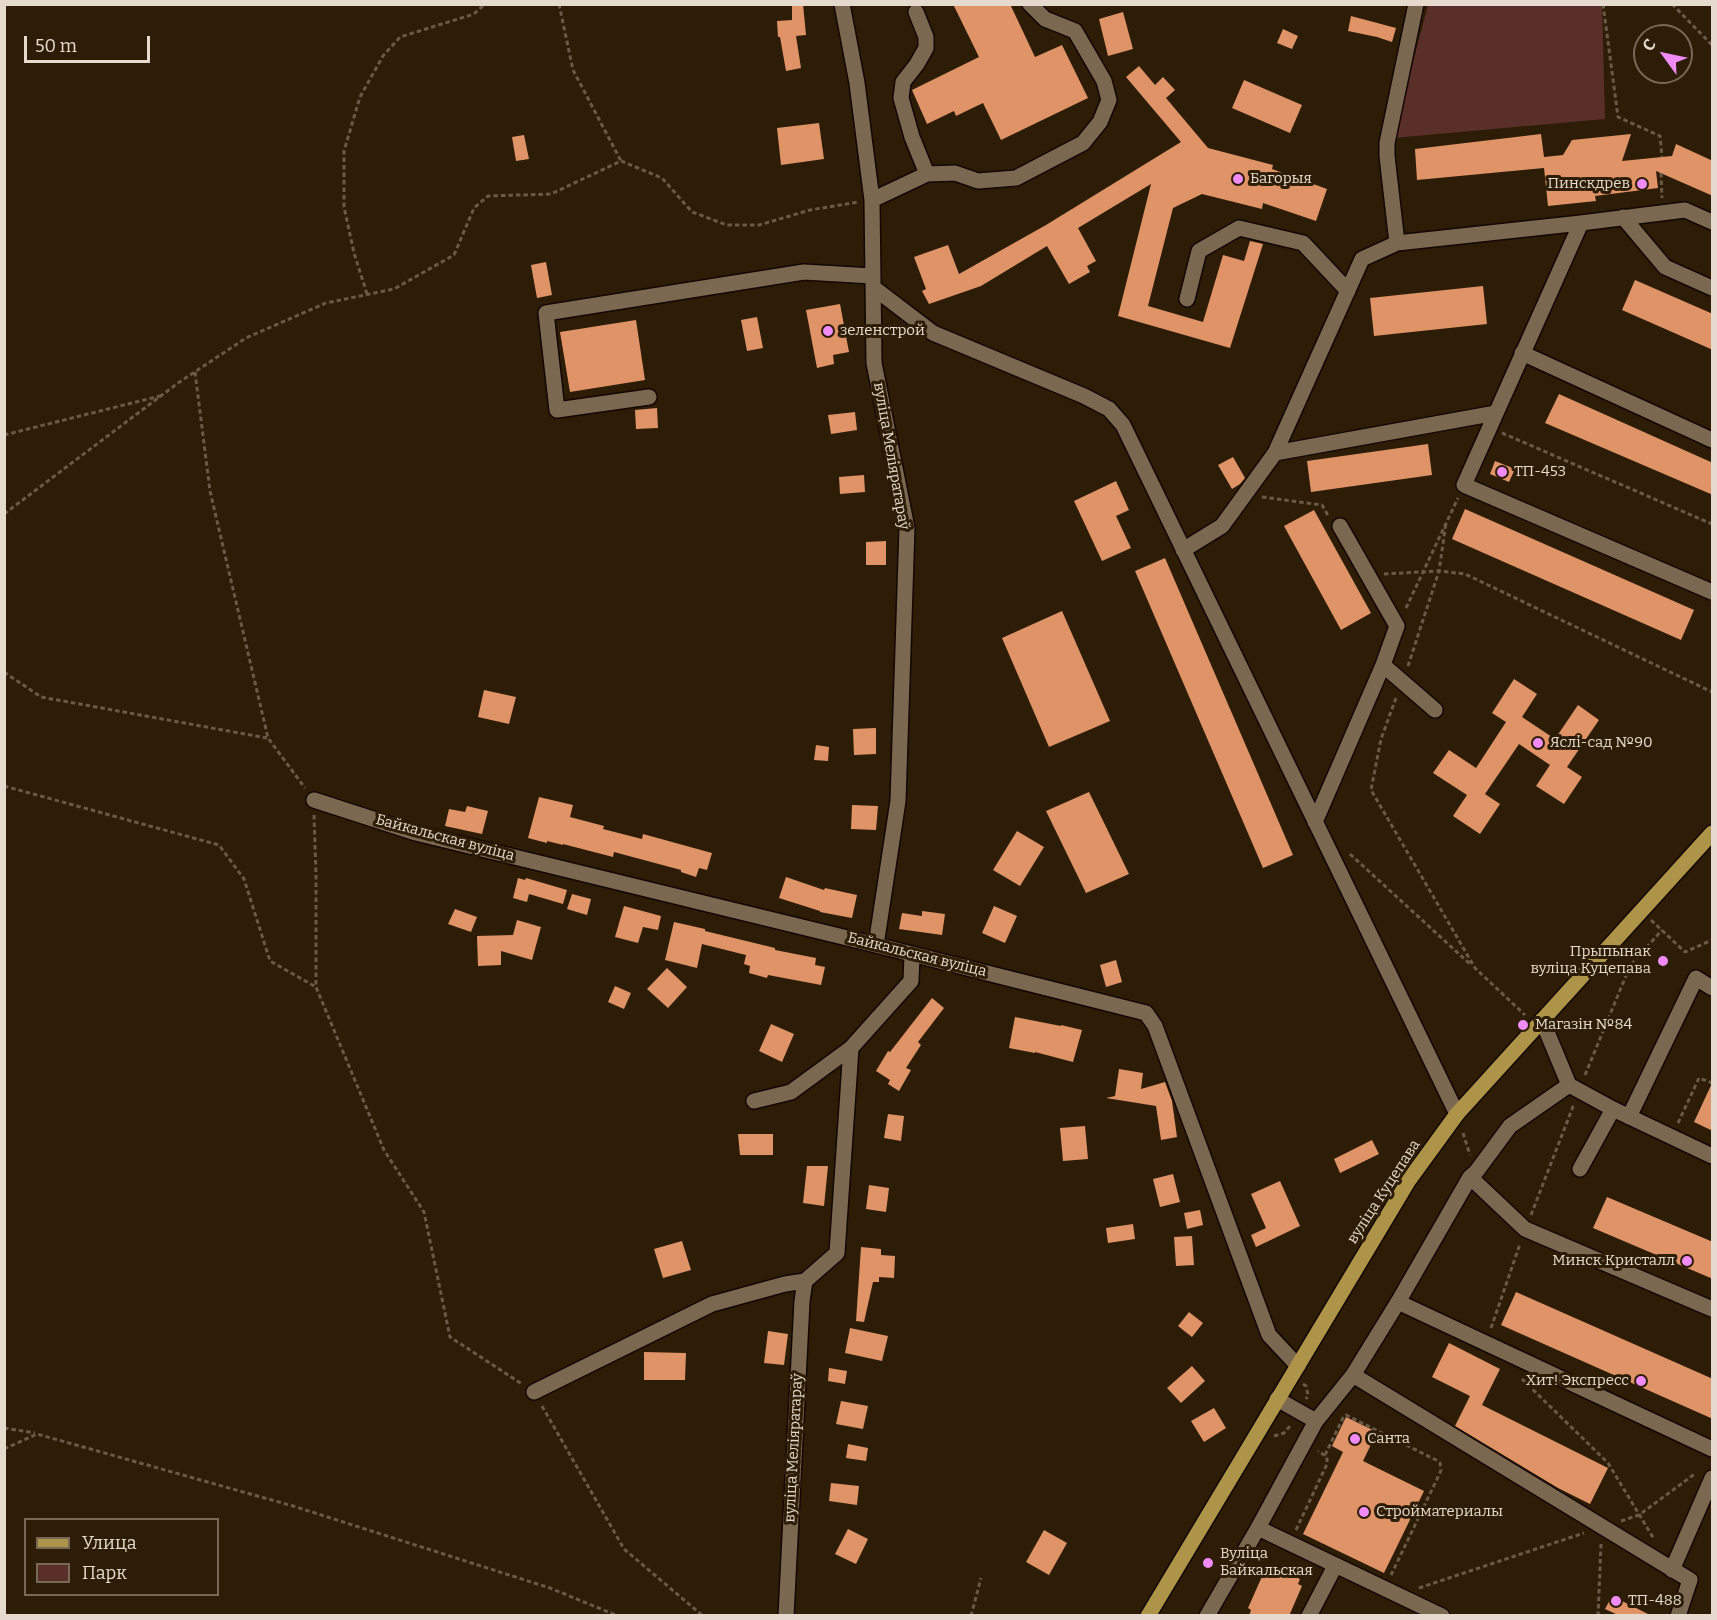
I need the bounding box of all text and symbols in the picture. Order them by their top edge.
scale bar [27,24,153,62]
north arrow [1633,24,1693,84]
text: 50 m [35,35,77,57]
text: С [1638,36,1660,54]
place label: Багорыя [1250,170,1312,188]
marker: Багорыя [1231,172,1245,186]
place label: Пинскдрев [1547,175,1630,193]
marker: Пинскдрев [1635,177,1649,191]
place label: зеленстрой [840,322,925,340]
marker: зеленстрой [821,324,835,338]
street label: вуліца Меліяратараў [869,381,913,531]
place label: ТП-453 [1514,463,1566,481]
marker: ТП-453 [1495,465,1509,479]
place label: Яслі-сад №90 [1550,734,1653,752]
marker: Яслі-сад №90 [1531,736,1545,750]
street label: Байкальская вуліца [374,811,516,865]
street label: Байкальская вуліца [845,929,989,981]
place label: Прыпынак вуліца Куцепава [1531,943,1651,978]
marker: Прыпынак вуліца Куцепава [1656,954,1670,968]
place label: Магазін №84 [1535,1016,1632,1034]
marker: Магазін №84 [1516,1018,1530,1032]
street label: вуліца Куцепава [1344,1137,1424,1247]
place label: Минск Кристалл [1552,1252,1675,1270]
marker: Минск Кристалл [1680,1254,1694,1268]
place label: Хит! Экспресс [1526,1372,1629,1390]
street label: вуліца Меліяратараў [781,1373,807,1523]
marker: Хит! Экспресс [1634,1374,1648,1388]
place label: Санта [1367,1430,1410,1448]
marker: Санта [1348,1432,1362,1446]
place label: Стройматериалы [1376,1503,1503,1521]
marker: Стройматериалы [1357,1505,1371,1519]
legend [24,1518,219,1596]
text: Улица [82,1532,137,1554]
place label: Вуліца Байкальская [1220,1545,1313,1580]
marker: Вуліца Байкальская [1201,1556,1215,1570]
text: Парк [82,1562,127,1584]
place label: ТП-488 [1628,1592,1682,1610]
marker: ТП-488 [1609,1594,1623,1608]

